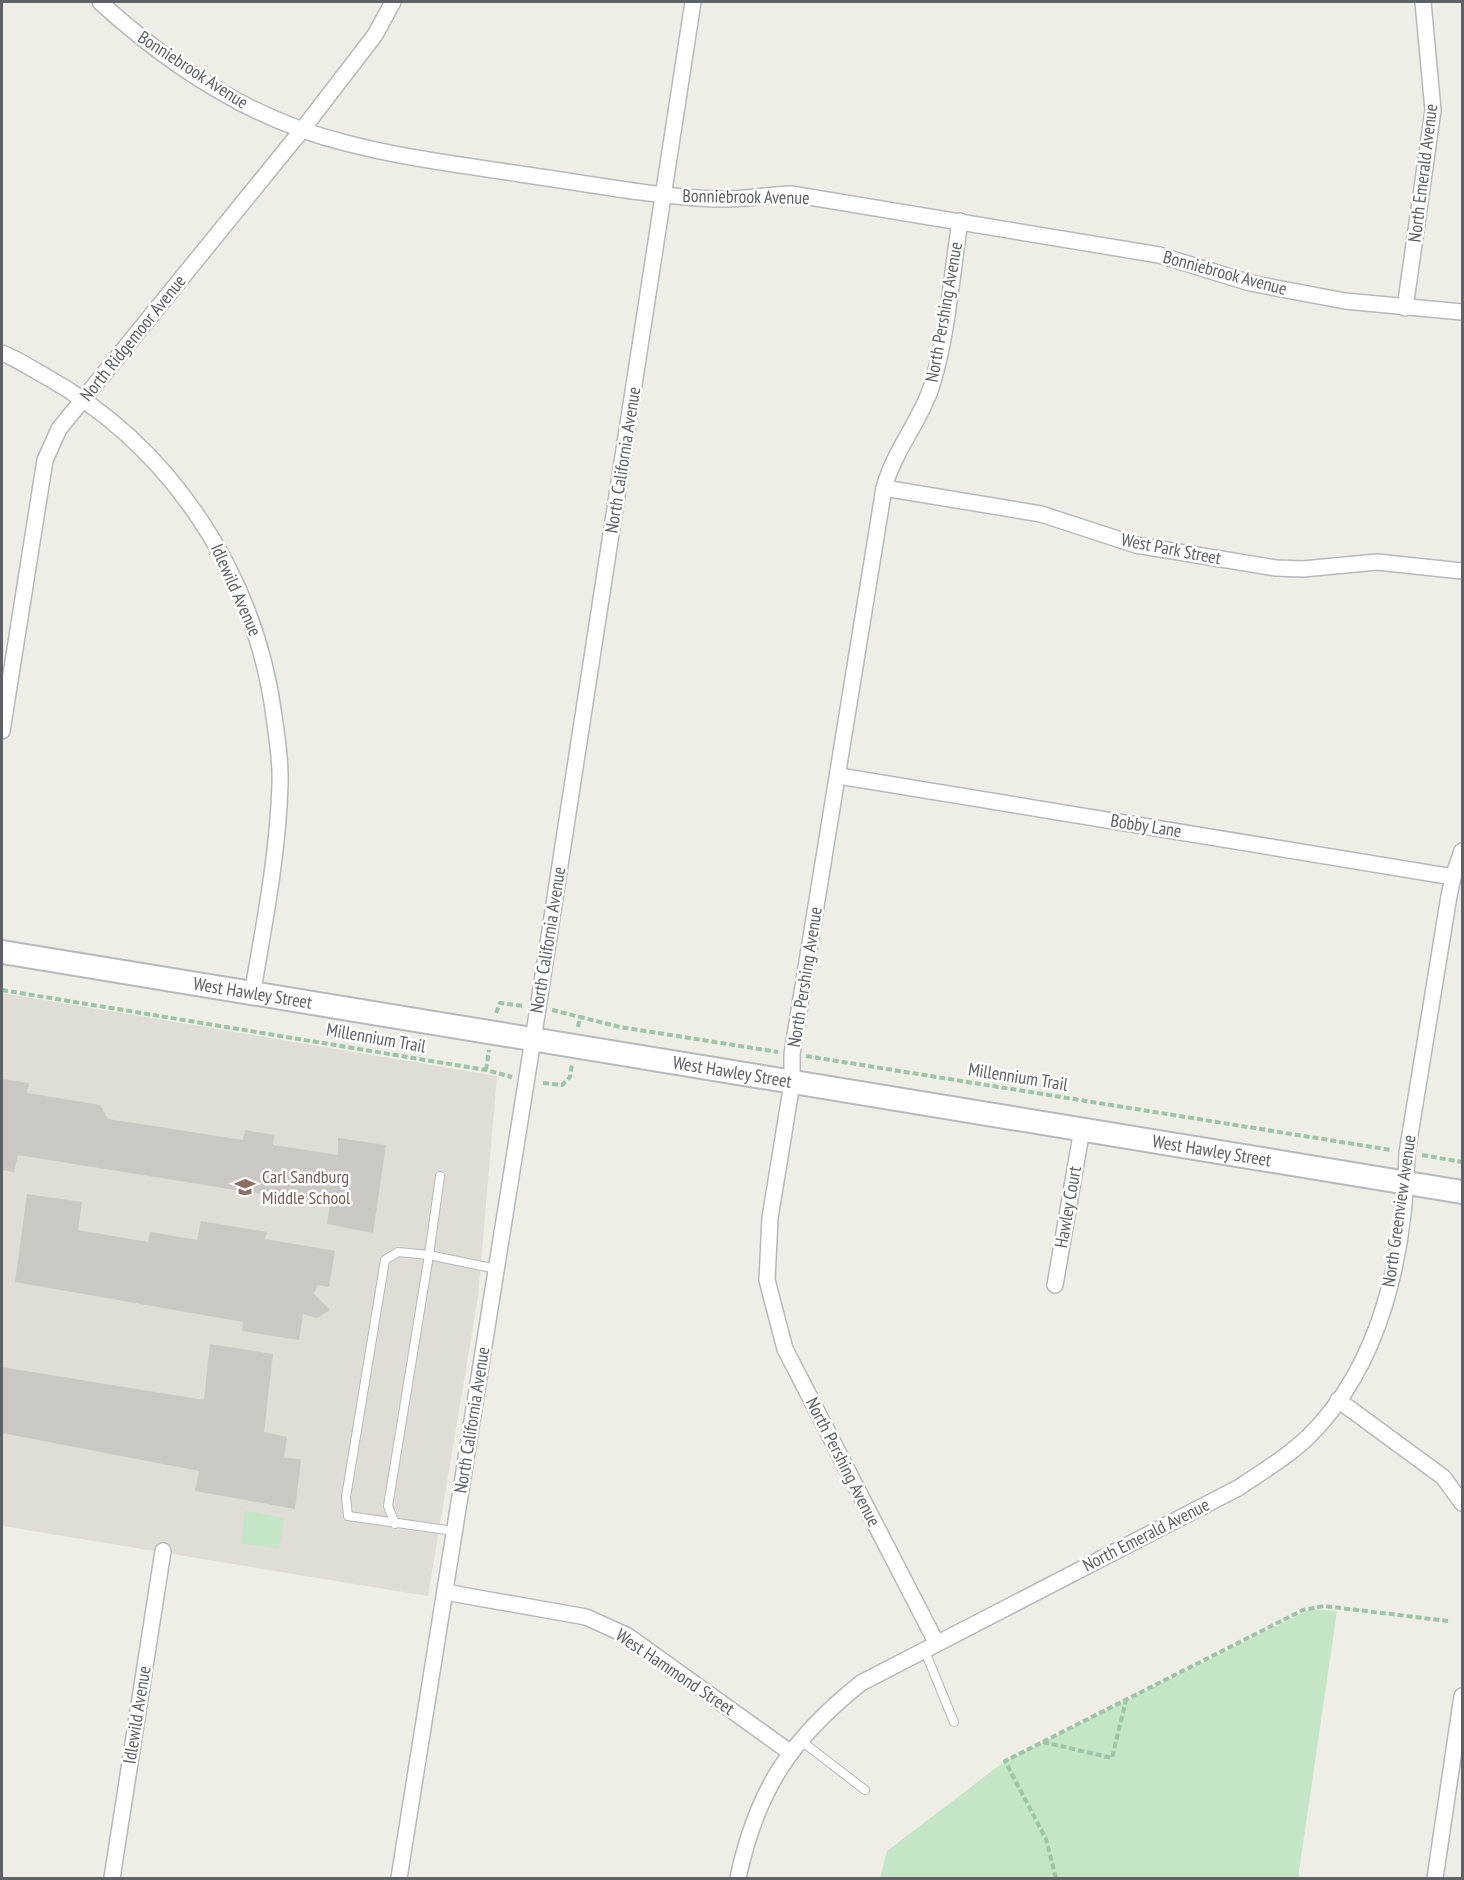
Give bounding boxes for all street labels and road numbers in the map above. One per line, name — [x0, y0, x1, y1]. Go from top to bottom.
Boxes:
street label: Bonniebrook Avenue — [134, 25, 253, 114]
street label: North Emerald Avenue — [1403, 102, 1442, 244]
street label: Bonniebrook Avenue — [682, 184, 810, 209]
street label: North Pershing Avenue — [920, 240, 967, 384]
street label: Bonniebrook Avenue — [1161, 245, 1289, 300]
street label: North Ridgemoor Avenue — [75, 270, 191, 406]
street label: North California Avenue — [600, 385, 645, 535]
street label: West Park Street — [1119, 528, 1223, 569]
street label: Idlewild Avenue — [206, 540, 267, 640]
street label: Bobby Lane — [1109, 809, 1183, 842]
street label: North California Avenue — [525, 865, 570, 1015]
street label: North Pershing Avenue — [782, 905, 827, 1049]
street label: West Hawley Street — [192, 972, 314, 1014]
street label: Millennium Trail — [325, 1017, 428, 1058]
street label: West Hawley Street — [671, 1050, 793, 1093]
street label: Millennium Trail — [967, 1057, 1070, 1096]
street label: West Hawley Street — [1151, 1129, 1273, 1171]
street label: North Greenview Avenue — [1376, 1133, 1421, 1288]
street label: Hawley Court — [1049, 1164, 1086, 1250]
street label: North California Avenue — [449, 1345, 494, 1495]
street label: North Pershing Avenue — [801, 1393, 886, 1530]
street label: North Emerald Avenue — [1078, 1493, 1213, 1576]
street label: West Hammond Street — [611, 1623, 739, 1720]
street label: Idlewild Avenue — [117, 1664, 156, 1766]

